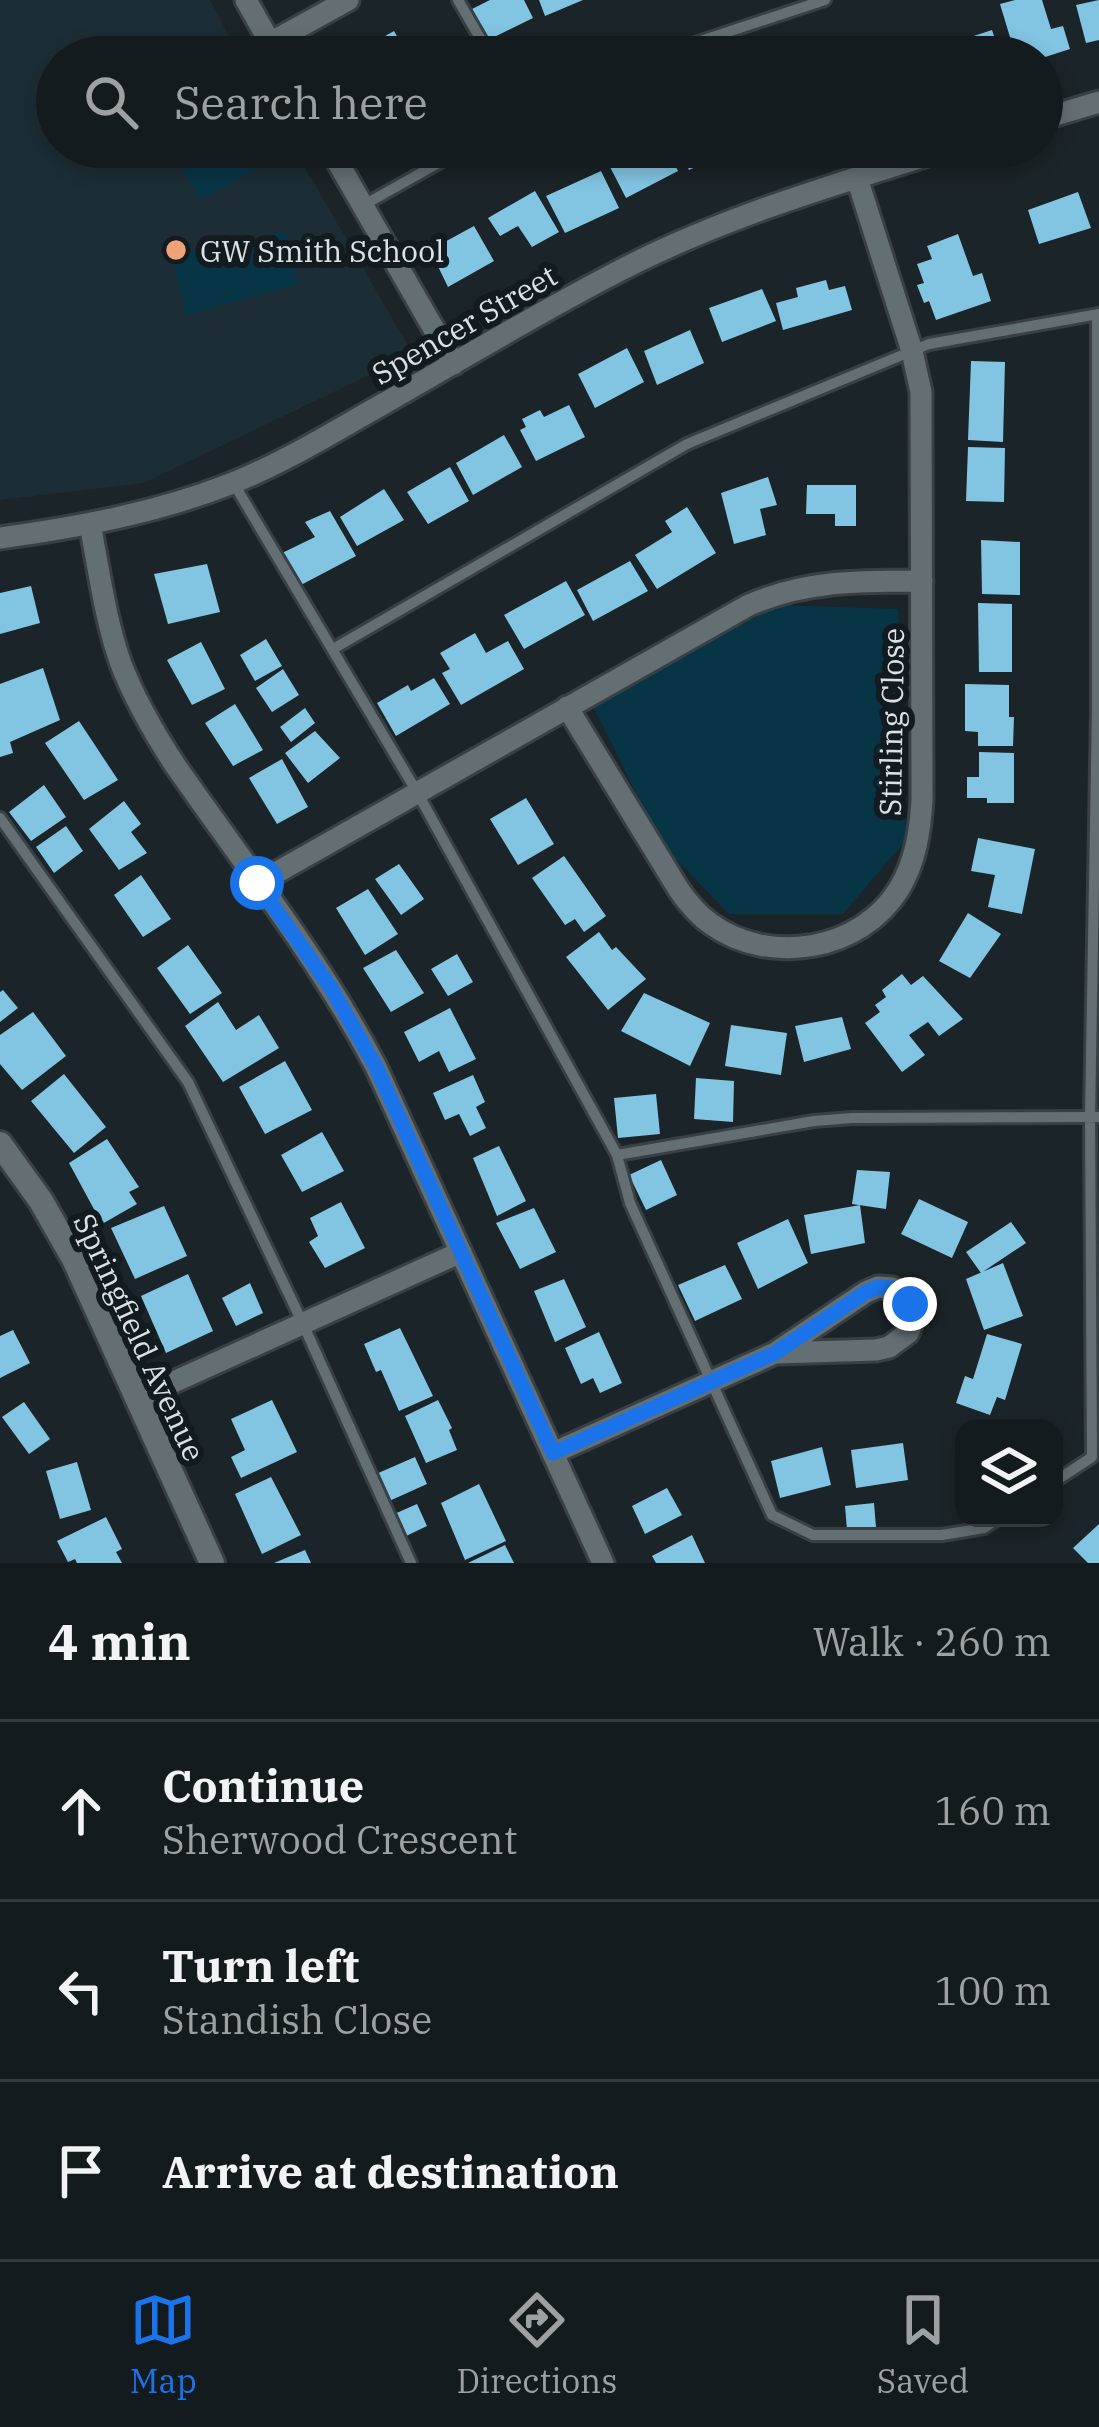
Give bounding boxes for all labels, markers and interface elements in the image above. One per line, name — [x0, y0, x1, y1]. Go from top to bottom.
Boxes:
search box — [36, 36, 1063, 168]
icon: search — [78, 69, 144, 135]
text: Search here — [174, 73, 428, 131]
place label: GW Smith School — [200, 231, 444, 270]
marker: GW Smith School — [163, 237, 189, 263]
street label: Spencer Street — [365, 255, 563, 393]
street label: Stirling Close — [870, 628, 912, 816]
route start — [230, 856, 284, 910]
street label: Springfield Avenue — [66, 1207, 214, 1467]
route end — [883, 1277, 937, 1331]
map controls — [955, 1419, 1063, 1527]
button: layers — [955, 1419, 1063, 1527]
text: 4 min — [48, 1608, 191, 1674]
text: Walk · 260 m — [813, 1616, 1051, 1667]
text: Continue — [162, 1756, 364, 1814]
icon: ahead — [48, 1778, 114, 1844]
text: 160 m — [935, 1785, 1051, 1836]
text: Sherwood Crescent — [162, 1814, 517, 1865]
text: Turn left — [162, 1936, 359, 1994]
icon: left — [48, 1958, 114, 2024]
text: 100 m — [935, 1965, 1051, 2016]
text: Standish Close — [162, 1994, 432, 2045]
icon: arrive — [48, 2138, 114, 2204]
text: Arrive at destination — [162, 2142, 619, 2200]
tab: Map — [130, 2287, 197, 2402]
tab: Directions — [456, 2287, 617, 2402]
tab: Saved — [877, 2287, 969, 2402]

